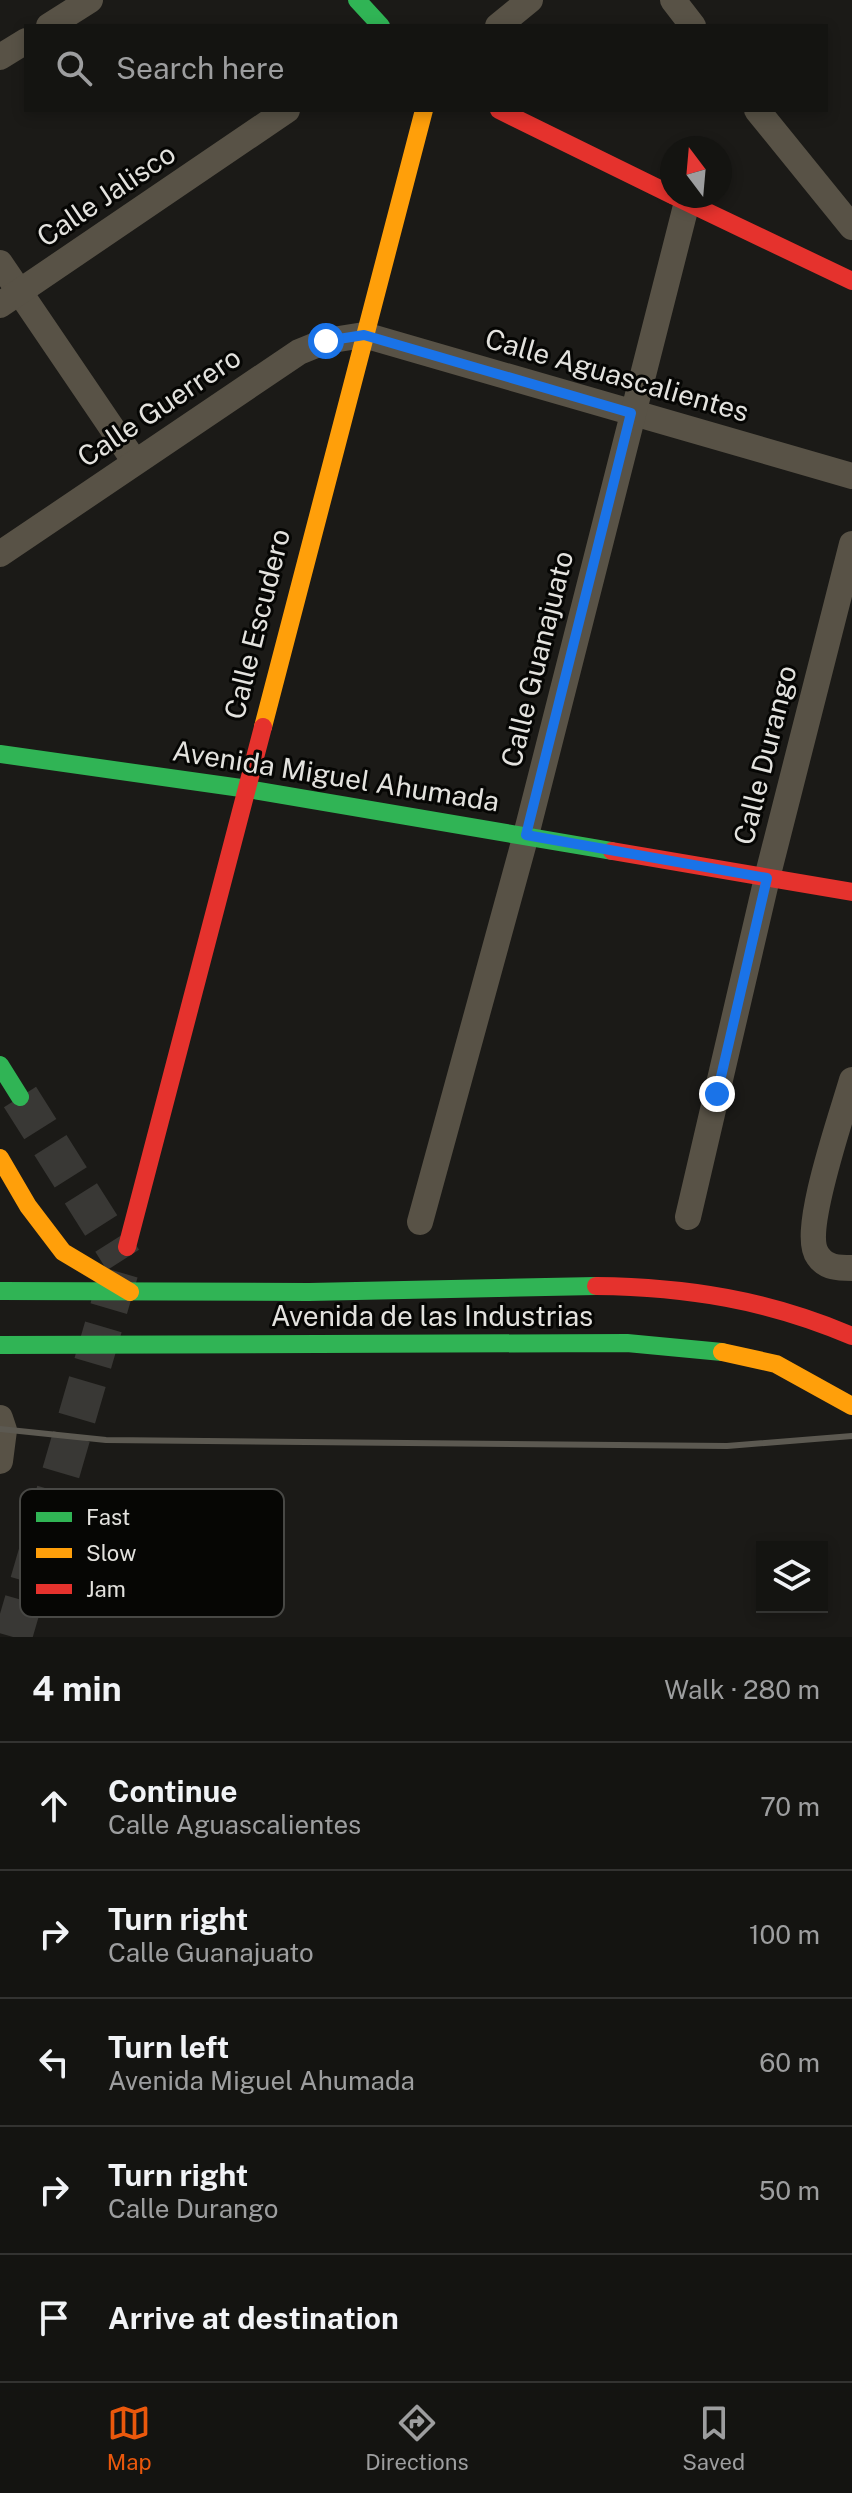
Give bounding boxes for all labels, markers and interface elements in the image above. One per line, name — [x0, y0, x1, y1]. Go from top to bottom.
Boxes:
search box — [24, 24, 828, 112]
icon: search — [52, 46, 96, 90]
text: Search here — [116, 50, 284, 86]
street label: Calle Jalisco — [30, 136, 181, 253]
north arrow — [660, 136, 732, 208]
street label: Calle Aguascalientes — [481, 321, 753, 428]
route start — [308, 323, 344, 359]
street label: Calle Guerrero — [71, 340, 247, 473]
street label: Calle Escudero — [217, 525, 296, 722]
street label: Calle Guanajuato — [494, 547, 579, 770]
street label: Calle Durango — [726, 662, 803, 848]
street label: Avenida Miguel Ahumada — [170, 733, 502, 818]
route end — [699, 1076, 735, 1112]
street label: Avenida de las Industrias — [271, 1299, 593, 1332]
legend — [20, 1489, 284, 1617]
text: Fast — [86, 1504, 130, 1530]
text: Slow — [86, 1540, 136, 1566]
map controls — [756, 1541, 828, 1613]
button: layers — [756, 1541, 828, 1613]
text: Jam — [86, 1576, 126, 1602]
text: 4 min — [32, 1669, 122, 1709]
text: Walk · 280 m — [664, 1674, 820, 1705]
text: Continue — [108, 1773, 238, 1809]
icon: ahead — [32, 1784, 76, 1828]
text: 70 m — [760, 1791, 820, 1822]
text: Calle Aguascalientes — [108, 1809, 361, 1840]
text: Turn right — [108, 1901, 248, 1937]
icon: right — [32, 1912, 76, 1956]
text: 100 m — [749, 1919, 820, 1950]
text: Calle Guanajuato — [108, 1937, 314, 1968]
text: Turn left — [108, 2029, 229, 2065]
icon: left — [32, 2040, 76, 2084]
text: 60 m — [759, 2047, 820, 2078]
text: Avenida Miguel Ahumada — [108, 2065, 415, 2096]
text: Turn right — [108, 2157, 248, 2193]
icon: right — [32, 2168, 76, 2212]
text: 50 m — [759, 2175, 820, 2206]
text: Calle Durango — [108, 2193, 279, 2224]
icon: arrive — [32, 2296, 76, 2340]
text: Arrive at destination — [108, 2300, 399, 2336]
tab: Map — [107, 2401, 152, 2475]
tab: Directions — [365, 2401, 469, 2475]
tab: Saved — [682, 2401, 745, 2475]

